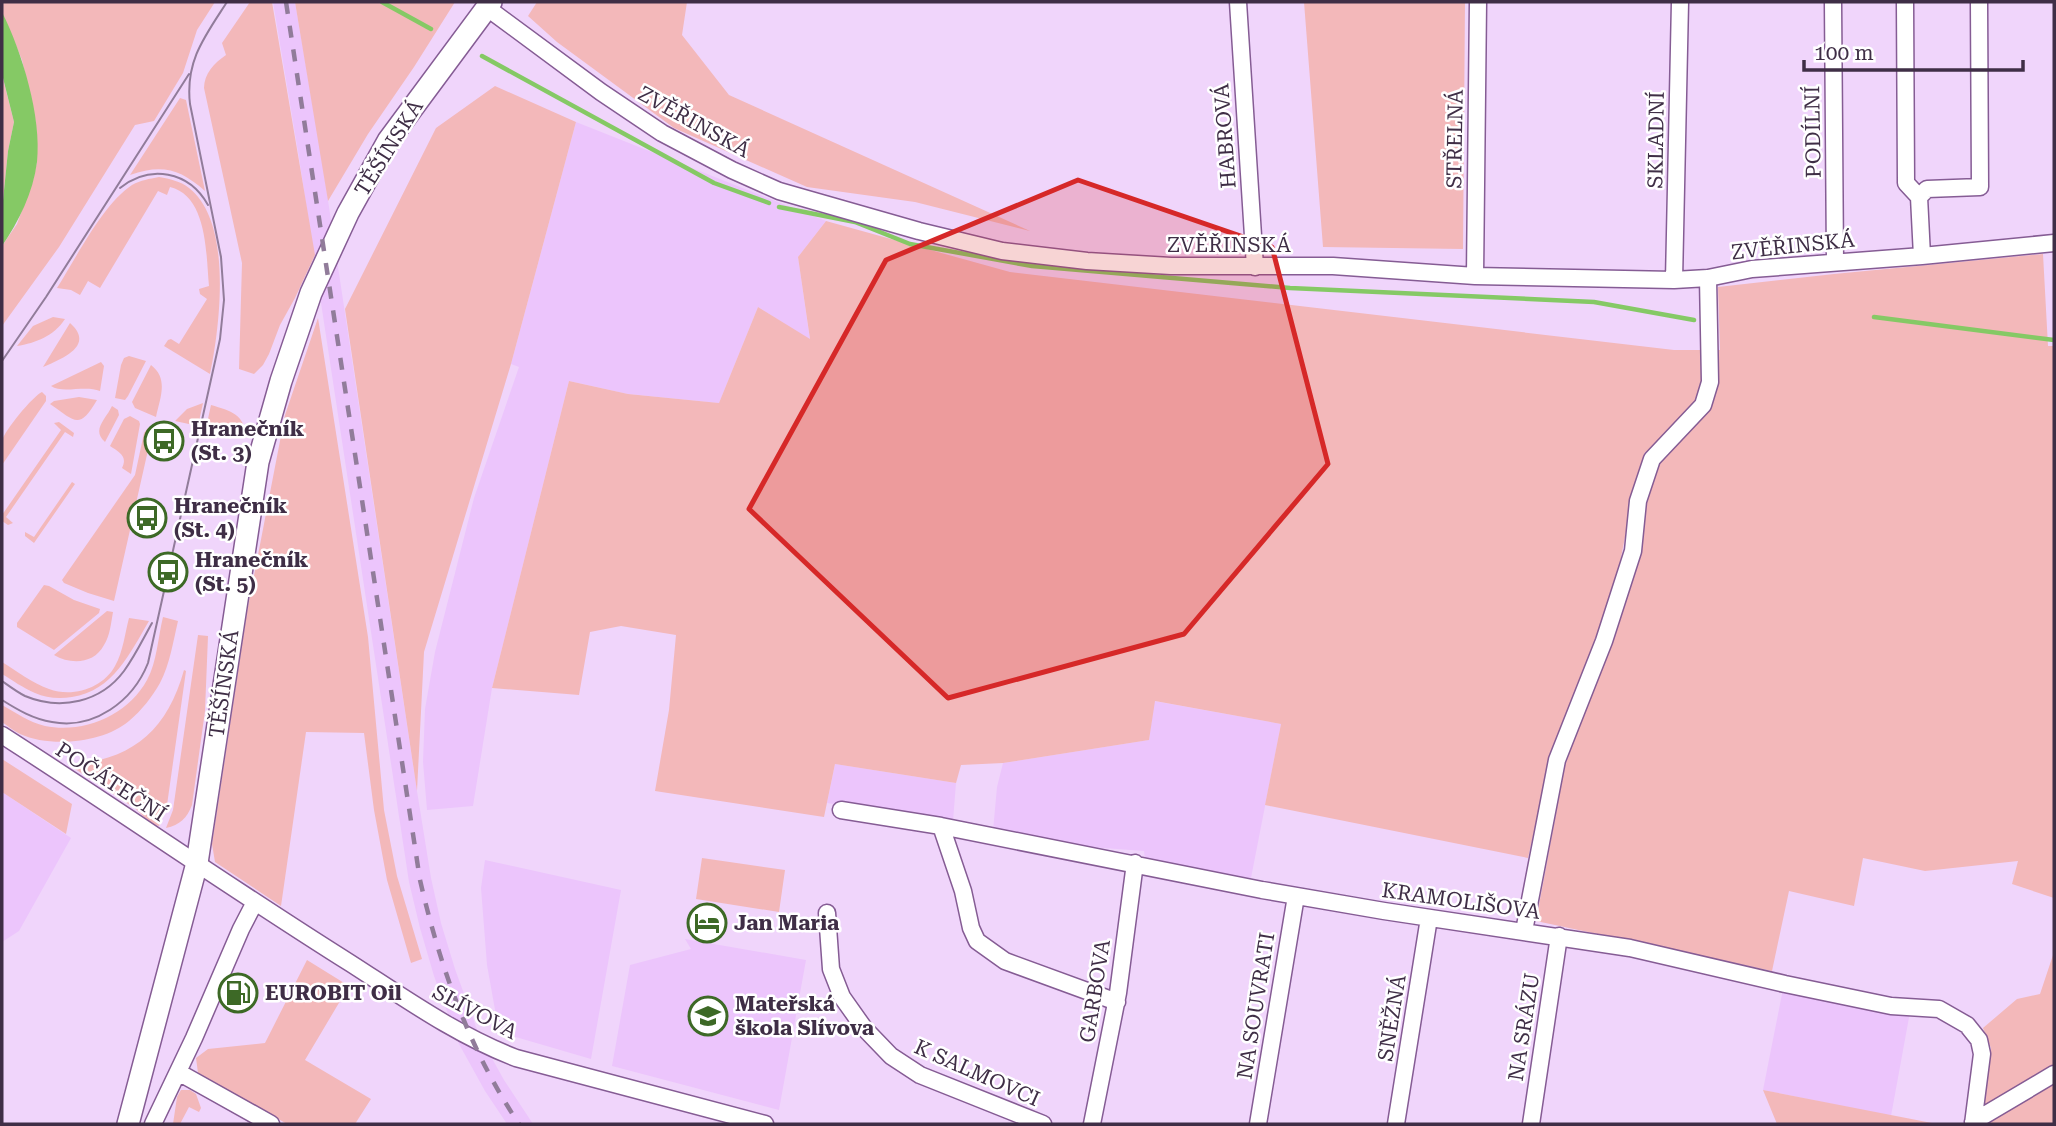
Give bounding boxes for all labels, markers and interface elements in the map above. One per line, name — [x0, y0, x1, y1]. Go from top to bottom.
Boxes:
scale bar — [1804, 28, 2023, 72]
text: 100 m — [1814, 41, 1874, 65]
street label: ZVĚŘINSKÁ — [634, 81, 755, 163]
street label: HABROVÁ — [1208, 82, 1241, 189]
street label: PODÍLNÍ — [1799, 86, 1826, 178]
street label: STŘELNÁ — [1441, 89, 1468, 189]
street label: SKLADNÍ — [1642, 91, 1669, 189]
street label: TĚŠÍNSKÁ — [349, 95, 428, 201]
street label: ZVĚŘINSKÁ — [1730, 227, 1856, 264]
street label: ZVĚŘINSKÁ — [1167, 232, 1291, 257]
place label: Hranečník (St. 3) — [191, 417, 305, 465]
bus stop icon: Hranečník (St. 3) — [143, 420, 185, 462]
place label: Hranečník (St. 4) — [174, 494, 288, 542]
bus stop icon: Hranečník (St. 4) — [126, 497, 168, 539]
place label: Hranečník (St. 5) — [195, 548, 309, 596]
bus stop icon: Hranečník (St. 5) — [147, 551, 189, 593]
street label: TĚŠÍNSKÁ — [204, 628, 244, 740]
street label: POČÁTEČNÍ — [51, 737, 171, 827]
street label: KRAMOLIŠOVA — [1380, 877, 1542, 924]
hotel icon: Jan Maria — [686, 902, 728, 944]
place label: Jan Maria — [734, 911, 840, 935]
street label: NA SOUVRATI — [1233, 931, 1279, 1081]
street label: GARBOVA — [1075, 937, 1115, 1044]
street label: NA SRÁZU — [1503, 971, 1544, 1083]
fuel station icon: EUROBIT Oil — [217, 972, 259, 1014]
street label: SNĚŽNÁ — [1372, 972, 1411, 1063]
street label: SLÍVOVA — [428, 979, 522, 1044]
place label: EUROBIT Oil — [265, 981, 402, 1005]
place label: Mateřská škola Slívova — [735, 992, 875, 1040]
school or university icon: Mateřská škola Slívova — [687, 995, 729, 1037]
street label: K SALMOVCI — [911, 1035, 1043, 1111]

